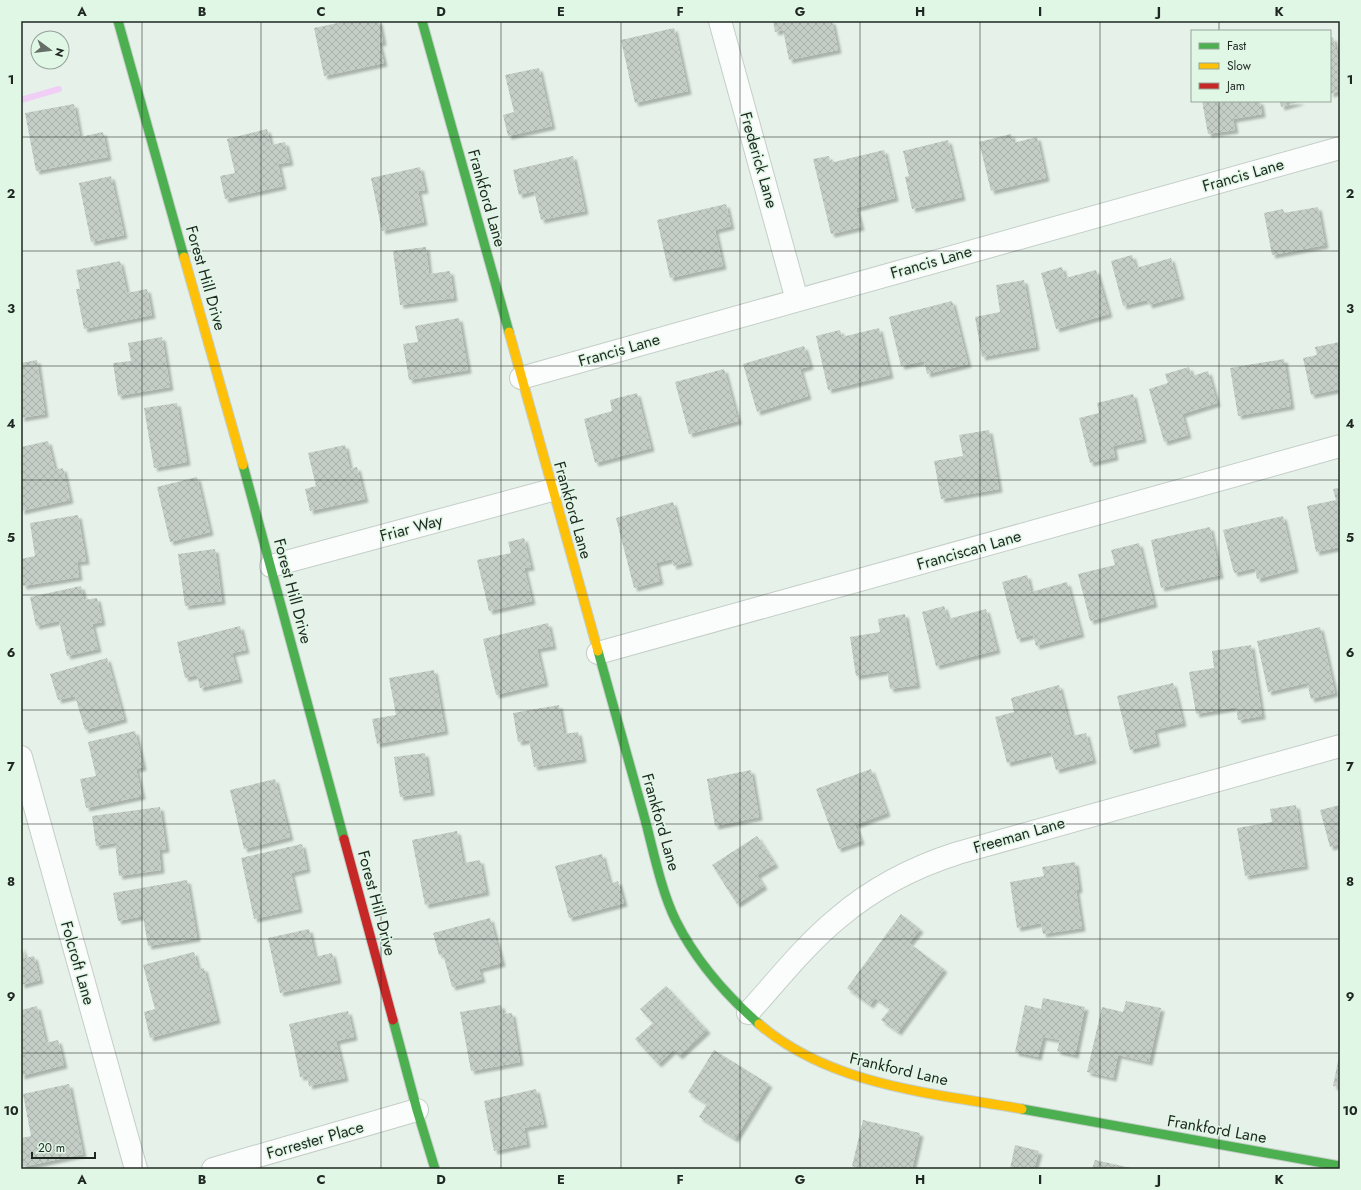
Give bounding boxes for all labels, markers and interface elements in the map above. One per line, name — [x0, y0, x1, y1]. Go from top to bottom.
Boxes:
text: A — [76, 2, 87, 21]
text: B — [198, 2, 207, 21]
text: C — [316, 2, 326, 21]
text: D — [436, 2, 446, 21]
text: E — [557, 2, 565, 21]
text: F — [676, 2, 684, 21]
text: G — [795, 2, 806, 21]
text: H — [915, 2, 925, 21]
text: I — [1038, 2, 1042, 21]
text: J — [1154, 2, 1161, 21]
text: K — [1274, 2, 1284, 21]
north arrow — [30, 30, 70, 70]
legend — [1191, 30, 1331, 102]
text: Fast — [1227, 37, 1246, 55]
text: N — [51, 46, 69, 59]
text: Slow — [1227, 57, 1252, 75]
text: 1 — [8, 70, 14, 89]
text: 1 — [1347, 70, 1353, 89]
text: Jam — [1225, 77, 1245, 95]
street label: Frederick Lane — [734, 109, 784, 211]
street label: Frankford Lane — [462, 146, 512, 250]
street label: Francis Lane — [1200, 152, 1286, 198]
text: 2 — [7, 184, 15, 203]
text: 2 — [1346, 184, 1354, 203]
street label: Forest Hill Drive — [180, 223, 232, 333]
street label: Francis Lane — [888, 239, 974, 285]
text: 3 — [7, 299, 15, 318]
text: 3 — [1346, 299, 1354, 318]
street label: Francis Lane — [576, 327, 662, 373]
text: 4 — [6, 414, 16, 433]
text: 4 — [1345, 414, 1355, 433]
street label: Frankford Lane — [548, 458, 598, 562]
street label: Friar Way — [377, 508, 446, 547]
street label: Franciscan Lane — [914, 524, 1024, 576]
text: 5 — [7, 528, 15, 547]
text: 5 — [1346, 528, 1354, 547]
street label: Forest Hill Drive — [268, 536, 318, 646]
text: 6 — [7, 643, 16, 662]
text: 6 — [1346, 643, 1355, 662]
text: 7 — [7, 757, 15, 776]
text: 7 — [1346, 757, 1354, 776]
street label: Frankford Lane — [636, 770, 686, 874]
street label: Freeman Lane — [970, 811, 1068, 859]
street label: Forest Hill Drive — [352, 848, 402, 958]
text: 8 — [7, 872, 15, 891]
text: 8 — [1346, 872, 1354, 891]
street label: Folcroft Lane — [55, 918, 101, 1008]
text: 9 — [7, 987, 16, 1006]
text: 9 — [1346, 987, 1355, 1006]
street label: Frankford Lane — [847, 1046, 951, 1092]
text: 10 — [3, 1101, 19, 1120]
text: 10 — [1342, 1101, 1358, 1120]
street label: Frankford Lane — [1165, 1109, 1269, 1149]
street label: Forrester Place — [264, 1115, 366, 1165]
scale bar — [32, 1134, 95, 1160]
text: 20 m — [38, 1139, 65, 1157]
text: A — [76, 1170, 87, 1189]
text: B — [198, 1170, 207, 1189]
text: C — [316, 1170, 326, 1189]
text: D — [436, 1170, 446, 1189]
text: E — [557, 1170, 565, 1189]
text: F — [676, 1170, 684, 1189]
text: G — [795, 1170, 806, 1189]
text: H — [915, 1170, 925, 1189]
text: I — [1038, 1170, 1042, 1189]
text: J — [1154, 1170, 1161, 1189]
text: K — [1274, 1170, 1284, 1189]

